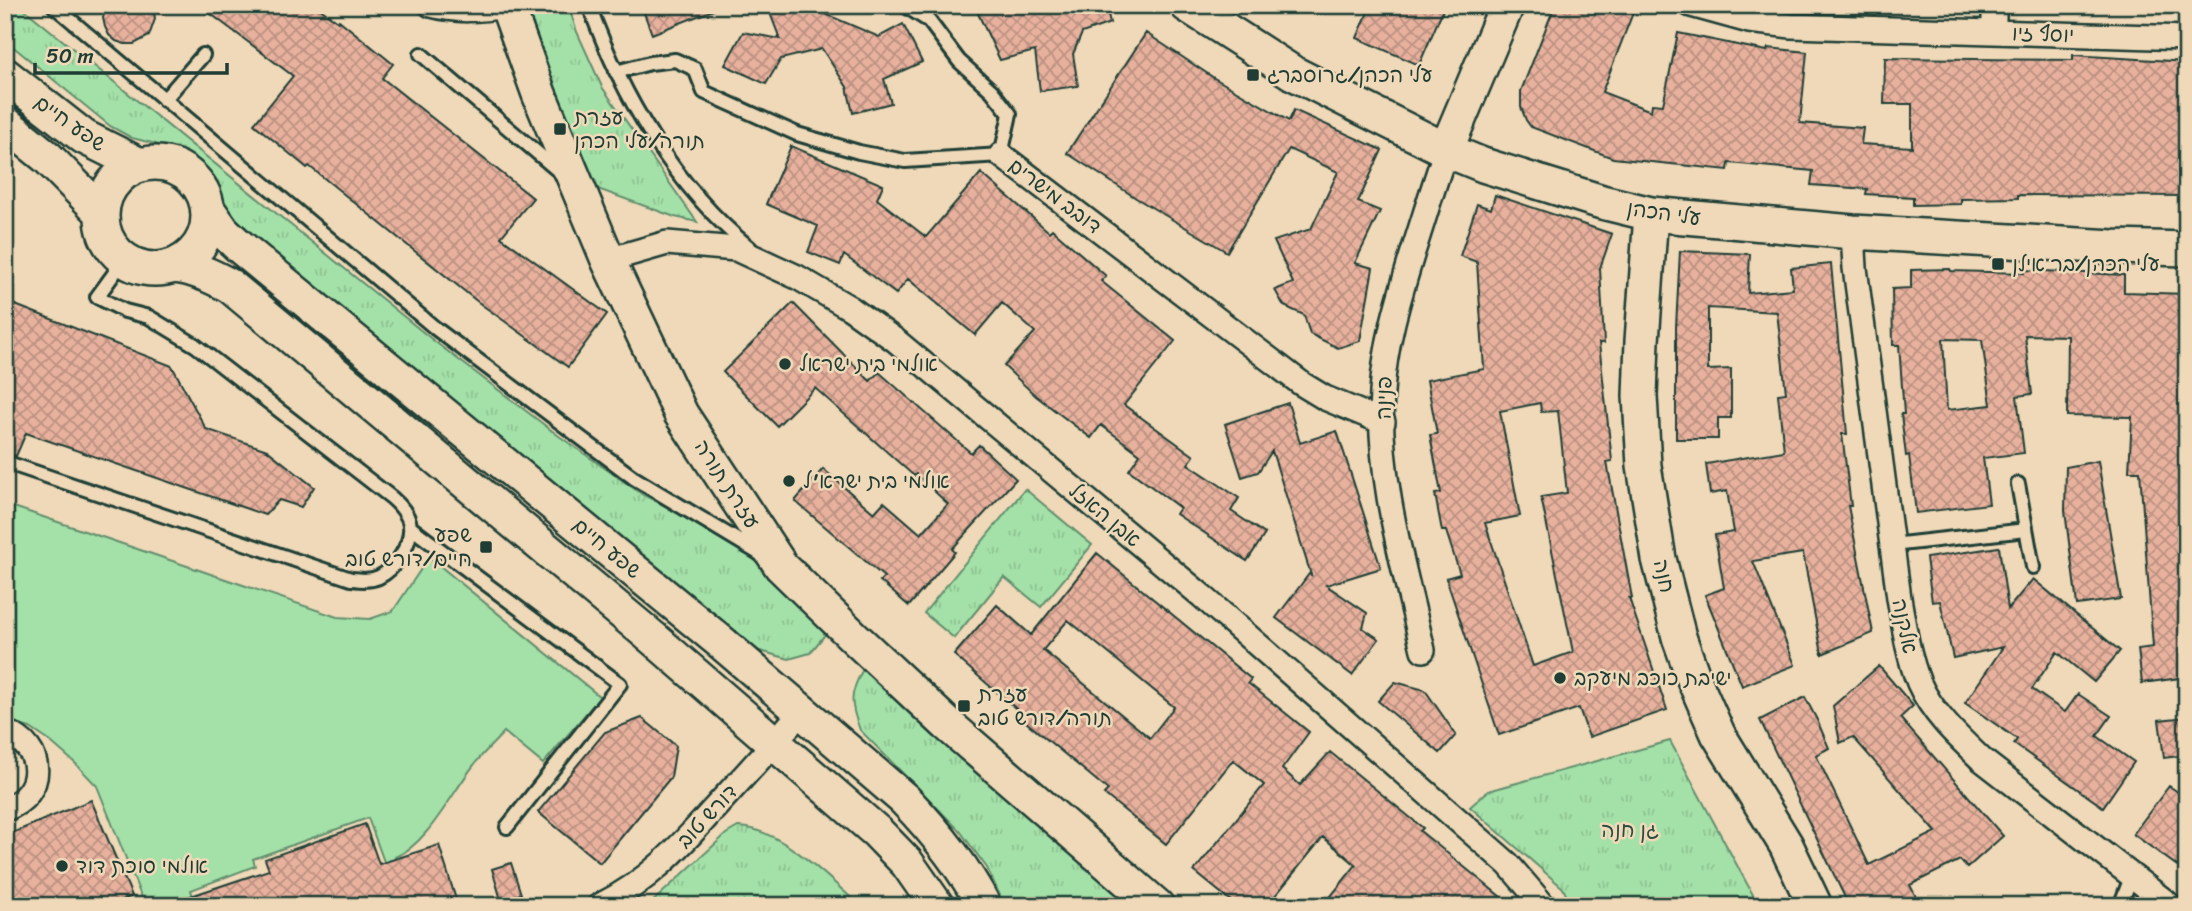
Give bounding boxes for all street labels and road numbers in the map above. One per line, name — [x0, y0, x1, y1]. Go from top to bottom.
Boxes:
street label: יוסף זיו — [2011, 14, 2075, 54]
street label: שפע חיים — [26, 84, 114, 162]
street label: דובב מישרים — [1000, 148, 1110, 244]
street label: עלי הכהן — [1624, 189, 1704, 237]
street label: פנינה — [1365, 376, 1403, 420]
street label: עזרת תורה — [684, 431, 770, 537]
street label: אבן האזל — [1060, 473, 1150, 557]
street label: שפע חיים — [564, 507, 650, 589]
street label: חנה — [1642, 555, 1686, 597]
street label: אלקנה — [1881, 595, 1929, 657]
street label: דורש טוב — [667, 775, 747, 857]

